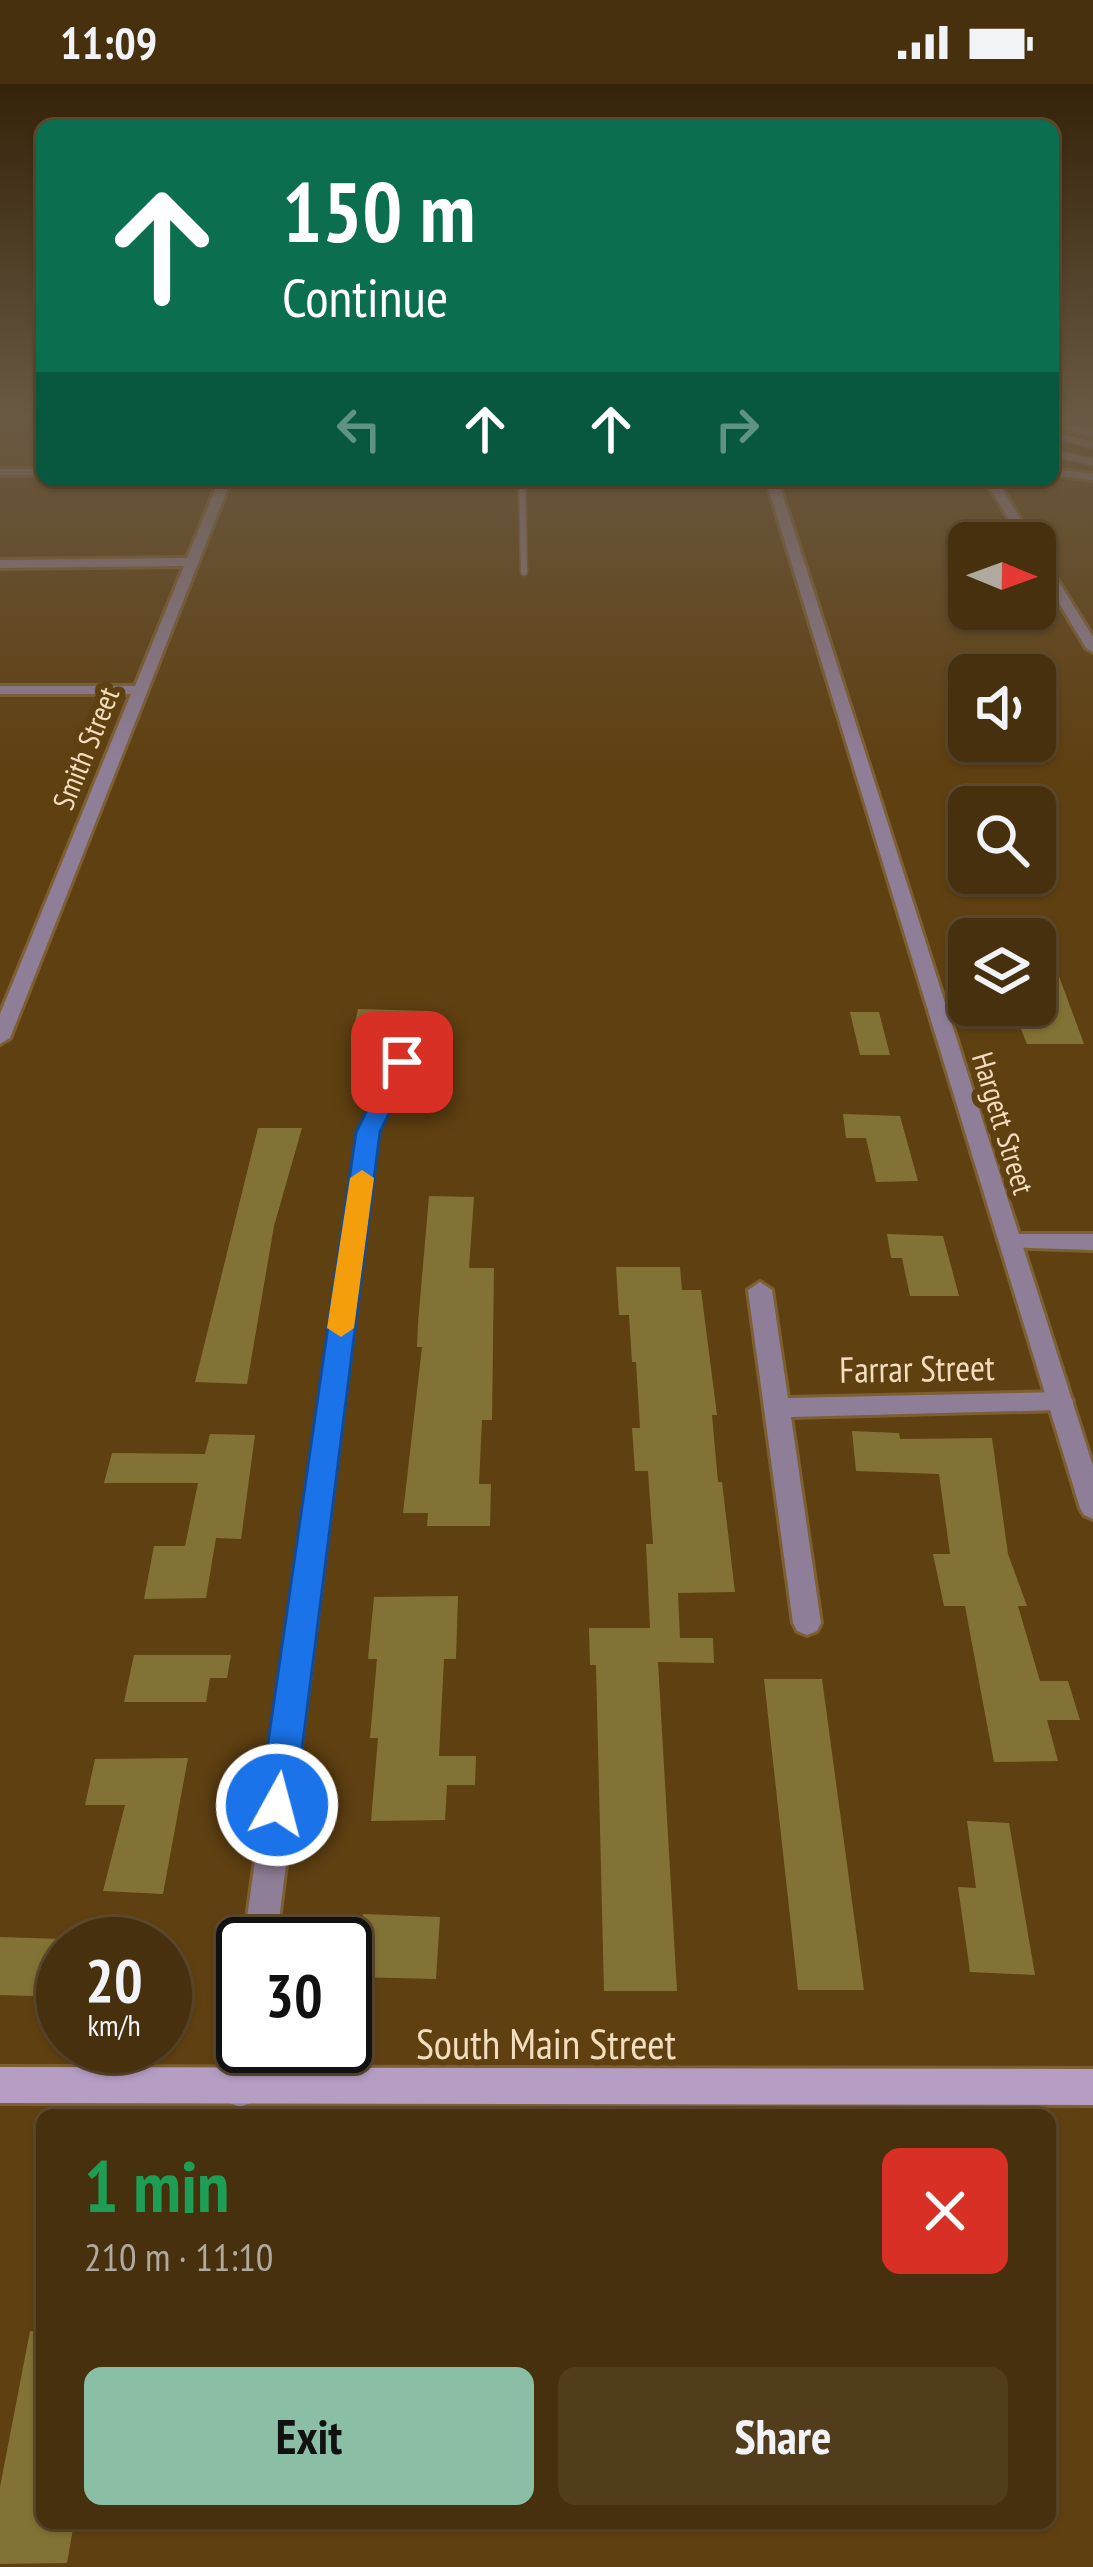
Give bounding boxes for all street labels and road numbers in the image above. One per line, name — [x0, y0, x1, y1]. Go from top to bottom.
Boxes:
street label: Smith Street — [43, 680, 127, 815]
street label: Hargett Street — [964, 1047, 1044, 1200]
street label: Farrar Street — [839, 1343, 995, 1393]
street label: South Main Street — [416, 2016, 677, 2071]

